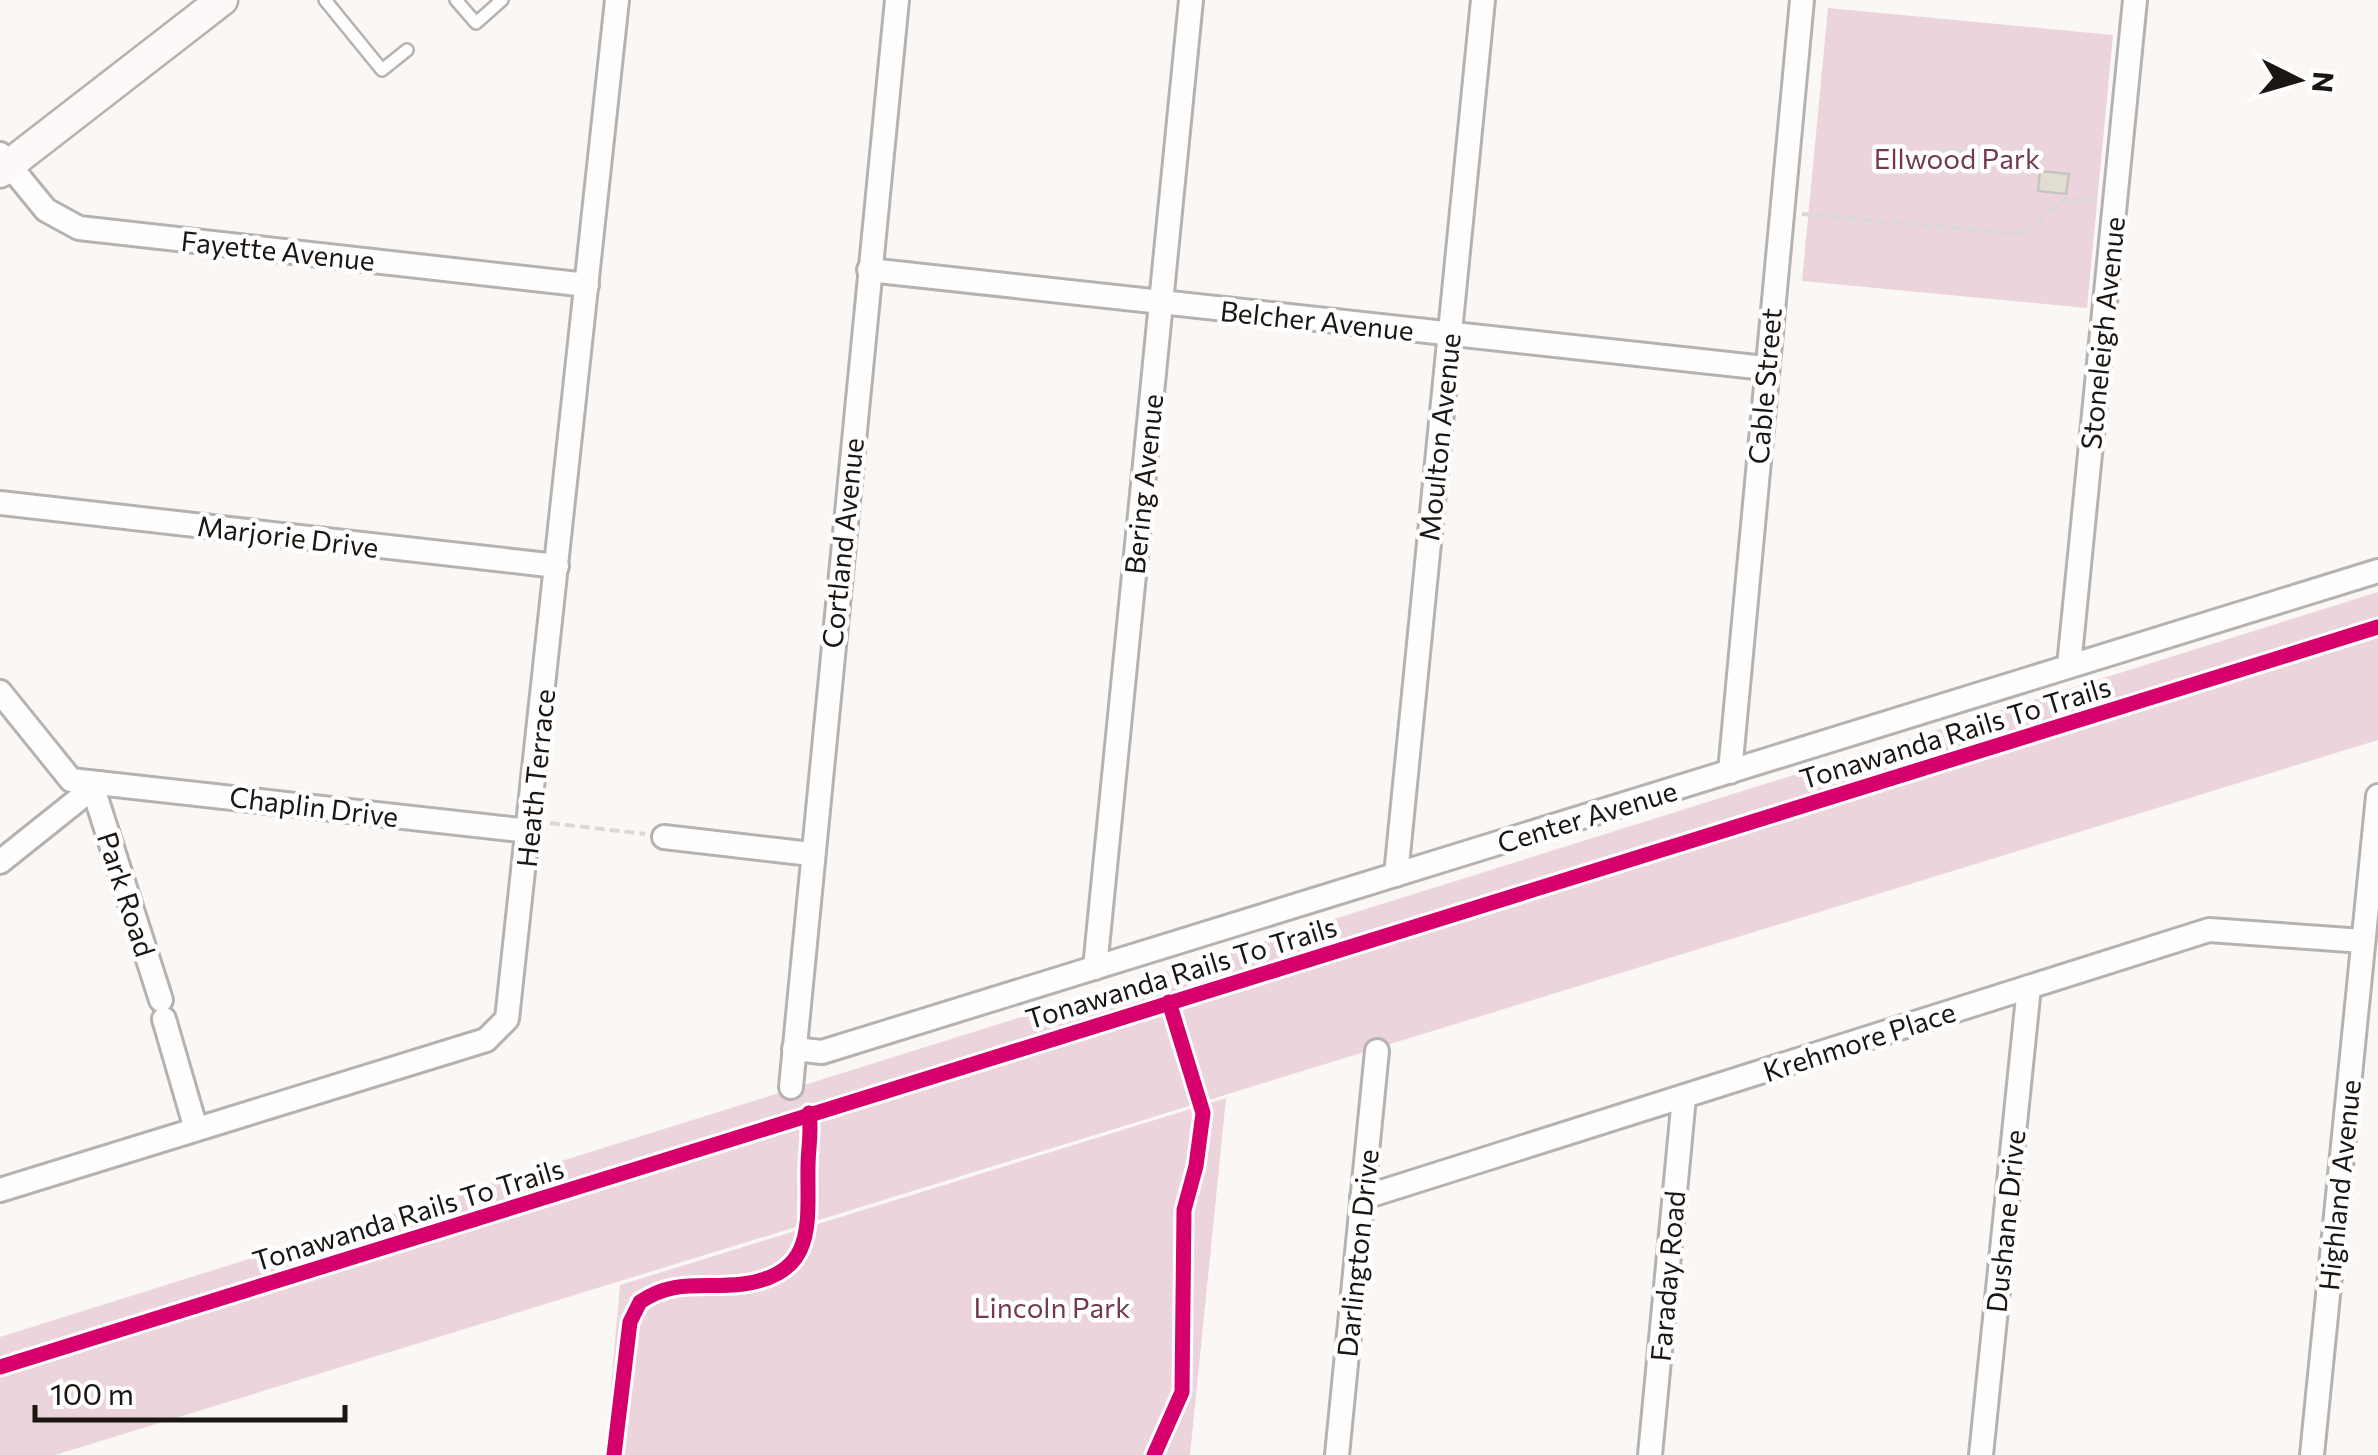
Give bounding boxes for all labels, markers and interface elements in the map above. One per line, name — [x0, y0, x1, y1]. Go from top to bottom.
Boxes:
north arrow — [2248, 30, 2348, 130]
text: N — [2306, 70, 2342, 94]
park label: Ellwood Park — [1874, 141, 2040, 175]
street label: Stoneleigh Avenue — [2073, 215, 2131, 451]
street label: Fayette Avenue — [179, 223, 377, 277]
street label: Belcher Avenue — [1218, 293, 1416, 347]
street label: Cable Street — [1740, 306, 1788, 466]
street label: Moulton Avenue — [1411, 331, 1467, 543]
street label: Bering Avenue — [1117, 392, 1169, 576]
street label: Cortland Avenue — [814, 436, 870, 650]
street label: Marjorie Drive — [195, 508, 381, 564]
street label: Tonawanda Rails To Trails — [1795, 668, 2115, 796]
street label: Heath Terrace — [509, 687, 561, 869]
street label: Center Avenue — [1493, 773, 1681, 859]
street label: Chaplin Drive — [228, 779, 400, 833]
street label: Park Road — [91, 827, 163, 961]
street label: Tonawanda Rails To Trails — [1021, 908, 1341, 1036]
street label: Krehmore Place — [1759, 994, 1959, 1088]
street label: Highland Avenue — [2311, 1078, 2367, 1292]
street label: Dushane Drive — [1979, 1128, 2031, 1314]
street label: Darlington Drive — [1329, 1147, 1385, 1359]
street label: Tonawanda Rails To Trails — [248, 1150, 568, 1278]
street label: Faraday Road — [1643, 1189, 1691, 1363]
park label: Lincoln Park — [974, 1290, 1130, 1324]
scale bar — [35, 1360, 345, 1422]
text: 100 m — [50, 1374, 134, 1411]

